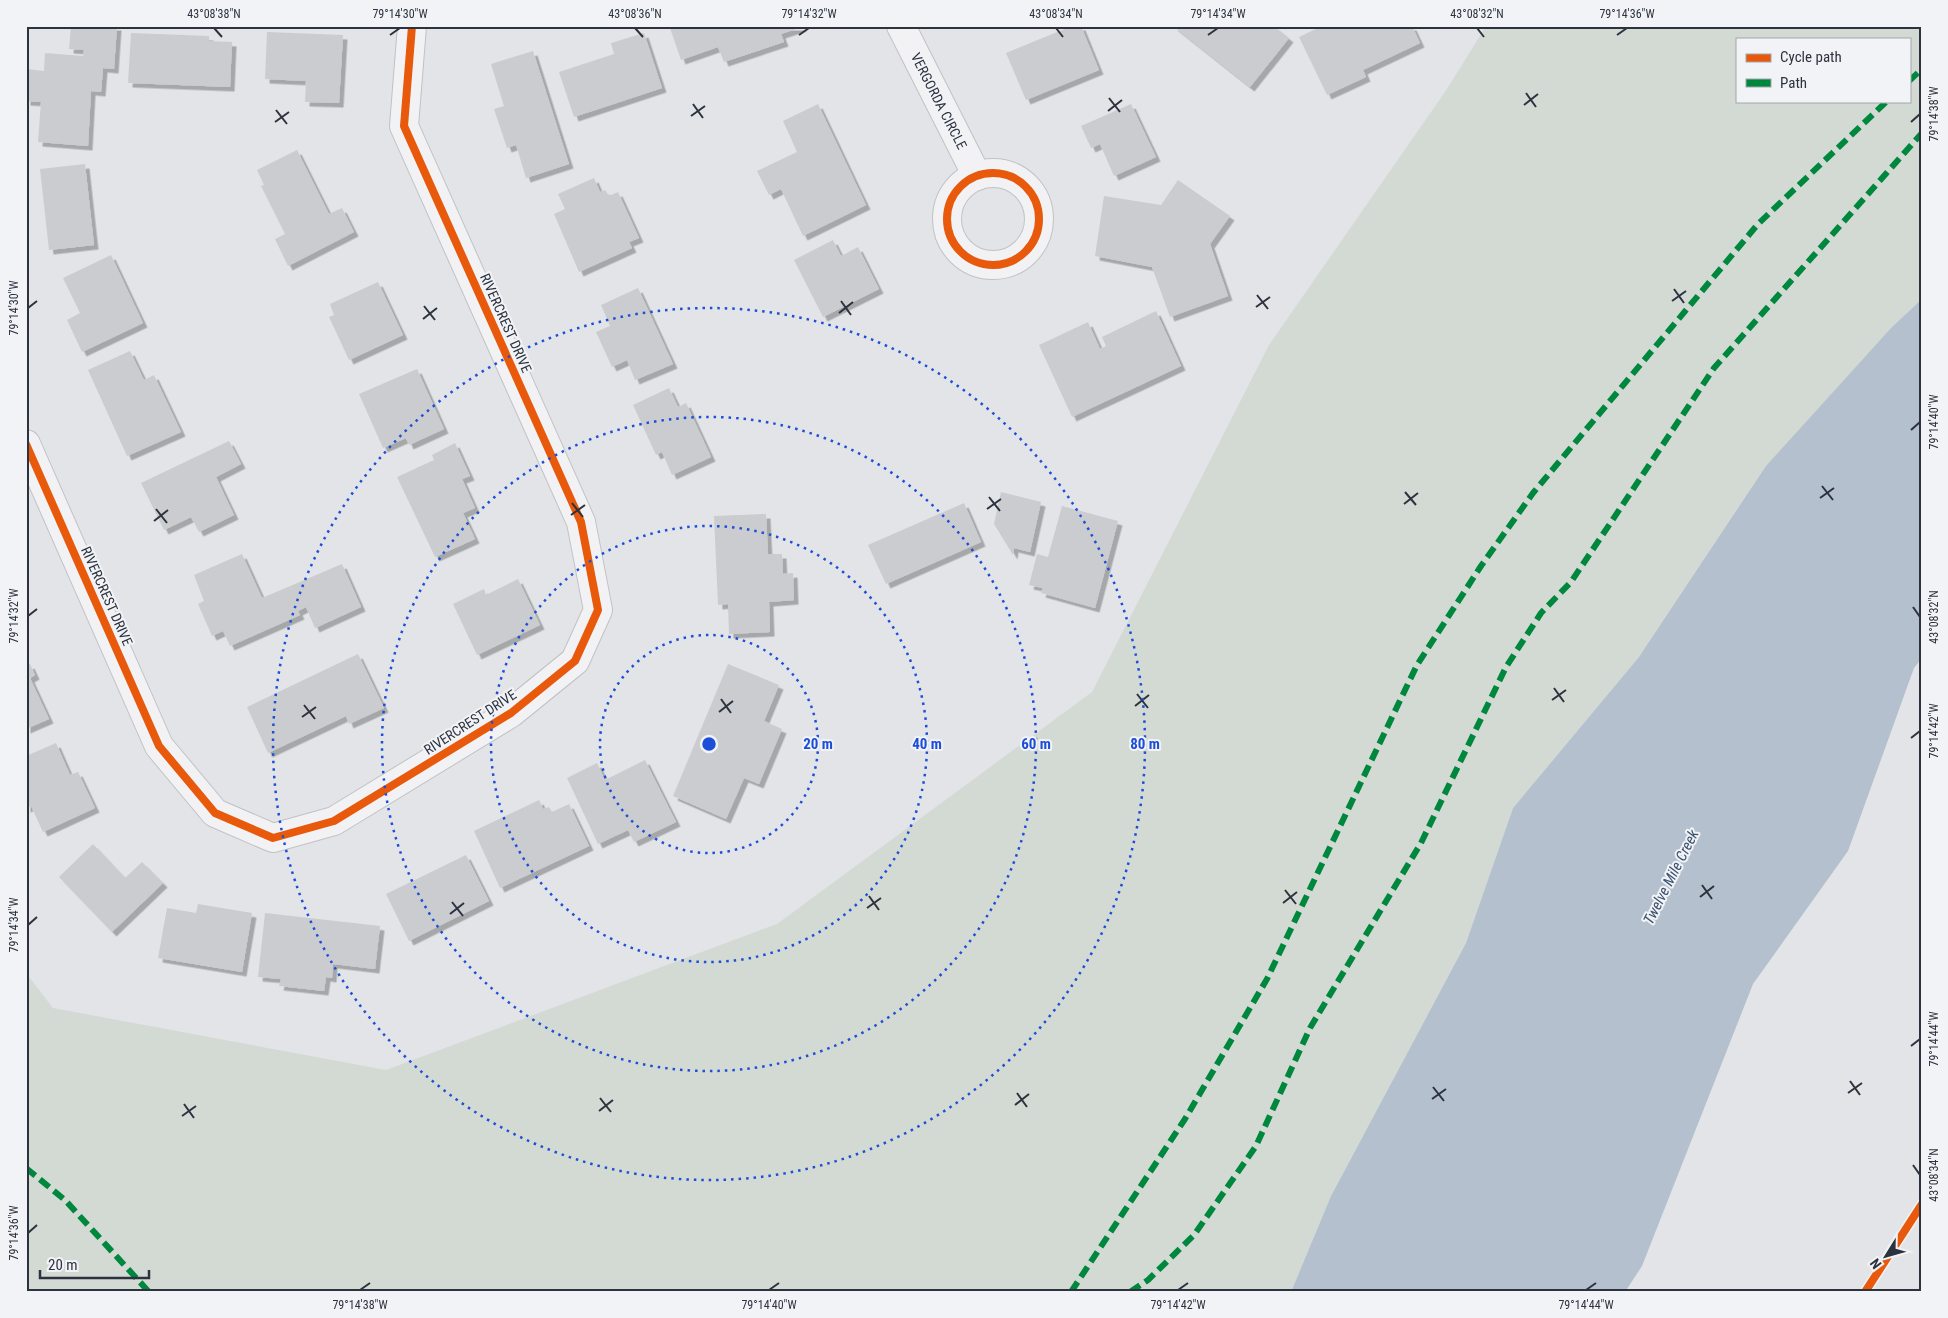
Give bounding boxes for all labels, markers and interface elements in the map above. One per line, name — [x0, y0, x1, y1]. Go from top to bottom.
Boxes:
text: 43°08'38"N — [187, 7, 241, 21]
text: 79°14'30"W — [372, 7, 428, 21]
text: 43°08'36"N — [608, 7, 662, 21]
text: 79°14'32"W — [781, 7, 837, 21]
text: 43°08'34"N — [1029, 7, 1083, 21]
text: 79°14'34"W — [1190, 7, 1246, 21]
text: 43°08'32"N — [1450, 7, 1504, 21]
text: 79°14'36"W — [1599, 7, 1655, 21]
legend — [1736, 38, 1910, 102]
text: Cycle path — [1780, 48, 1842, 66]
street label: VERGORDA CIRCLE — [908, 50, 970, 152]
text: Path — [1780, 74, 1807, 92]
text: 79°14'38"W — [1927, 86, 1941, 142]
street label: RIVERCREST DRIVE — [477, 271, 535, 375]
text: 79°14'30"W — [7, 280, 21, 336]
text: 79°14'40"W — [1927, 394, 1941, 450]
street label: RIVERCREST DRIVE — [78, 544, 136, 648]
text: 79°14'32"W — [7, 588, 21, 644]
text: 43°08'32"N — [1927, 590, 1941, 644]
street label: RIVERCREST DRIVE — [421, 686, 519, 758]
text: 79°14'42"W — [1927, 703, 1941, 759]
centre of rings — [700, 735, 718, 753]
text: 20 m — [803, 735, 833, 753]
text: 40 m — [912, 735, 942, 753]
text: 60 m — [1021, 735, 1051, 753]
text: 80 m — [1130, 735, 1160, 753]
water label: Twelve Mile Creek — [1639, 826, 1703, 927]
text: 79°14'34"W — [7, 897, 21, 953]
text: 79°14'44"W — [1927, 1011, 1941, 1067]
text: 43°08'34"N — [1927, 1148, 1941, 1202]
text: 79°14'36"W — [7, 1205, 21, 1261]
north arrow — [1860, 1230, 1910, 1280]
scale bar — [40, 1248, 149, 1280]
text: 20 m — [48, 1256, 78, 1274]
text: N — [1867, 1256, 1885, 1272]
text: 79°14'38"W — [332, 1298, 388, 1312]
text: 79°14'40"W — [741, 1298, 797, 1312]
text: 79°14'42"W — [1150, 1298, 1206, 1312]
text: 79°14'44"W — [1558, 1298, 1614, 1312]

